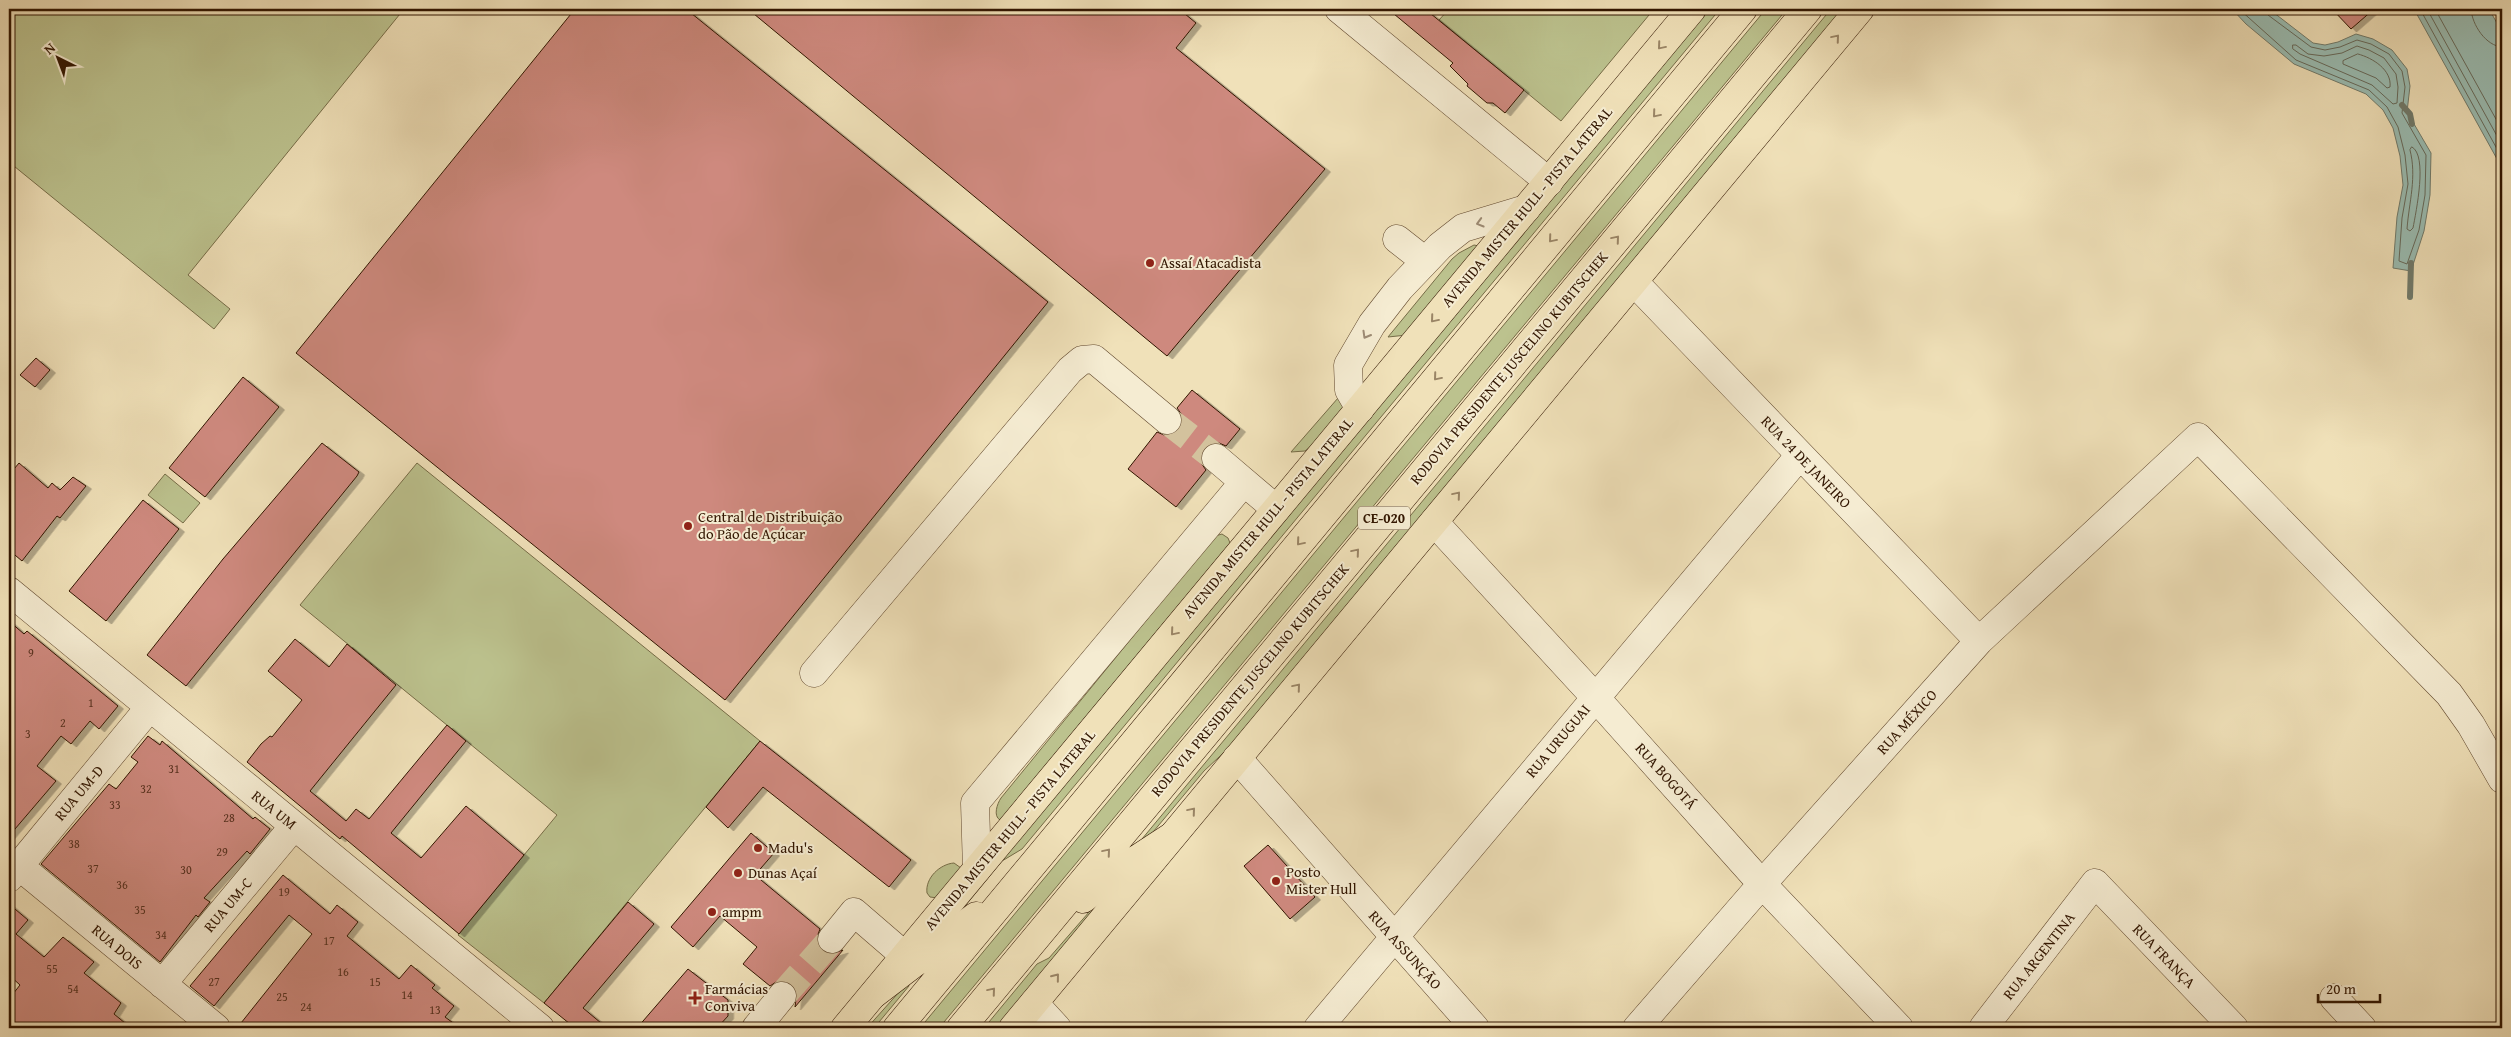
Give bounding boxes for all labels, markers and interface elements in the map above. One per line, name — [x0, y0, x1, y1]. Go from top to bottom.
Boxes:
north arrow — [32, 32, 82, 82]
one-way arrow — [1831, 34, 1840, 43]
text: N — [39, 37, 60, 59]
one-way arrow — [1658, 41, 1667, 50]
street label: AVENIDA MISTER HULL - PISTA LATERAL — [1436, 101, 1617, 311]
one-way arrow — [1653, 108, 1662, 117]
one-way arrow — [1476, 217, 1484, 227]
one-way arrow — [1549, 233, 1558, 242]
one-way arrow — [1611, 235, 1620, 244]
street label: RODOVIA PRESIDENTE JUSCELINO KUBITSCHEK — [1405, 247, 1613, 489]
place label: Assaí Atacadista — [1160, 252, 1261, 273]
marker: Assaí Atacadista — [1144, 257, 1156, 269]
one-way arrow — [1431, 313, 1440, 322]
one-way arrow — [1362, 329, 1372, 338]
one-way arrow — [1435, 371, 1443, 380]
street label: RUA 24 DE JANEIRO — [1757, 411, 1856, 513]
street label: AVENIDA MISTER HULL - PISTA LATERAL — [1177, 412, 1358, 622]
one-way arrow — [1451, 491, 1460, 500]
place label: Central de Distribuição do Pão de Açúcar — [698, 506, 843, 544]
road number: CE-020 — [1358, 506, 1410, 530]
marker: Central de Distribuição do Pão de Açúcar — [682, 520, 694, 532]
one-way arrow — [1297, 537, 1306, 546]
one-way arrow — [1350, 549, 1359, 558]
street label: RODOVIA PRESIDENTE JUSCELINO KUBITSCHEK — [1146, 559, 1354, 801]
one-way arrow — [1170, 627, 1179, 636]
house number: 9 — [28, 644, 34, 661]
one-way arrow — [1291, 683, 1300, 692]
street label: RUA MÉXICO — [1872, 684, 1942, 759]
house number: 1 — [88, 694, 94, 711]
street label: RUA URUGUAI — [1521, 699, 1595, 782]
house number: 2 — [60, 714, 66, 731]
street label: AVENIDA MISTER HULL - PISTA LATERAL — [919, 724, 1100, 934]
house number: 3 — [25, 725, 31, 742]
street label: RUA BOGOTÁ — [1631, 738, 1702, 814]
street label: RUA UM-D — [49, 760, 108, 825]
house number: 31 — [168, 760, 180, 777]
house number: 32 — [140, 780, 152, 797]
street label: RUA UM — [247, 785, 301, 834]
house number: 33 — [109, 796, 121, 813]
one-way arrow — [1187, 808, 1196, 817]
house number: 28 — [223, 809, 235, 826]
house number: 38 — [68, 835, 80, 852]
place label: Madu's — [768, 837, 813, 858]
marker: Madu's — [752, 842, 764, 854]
house number: 29 — [216, 843, 228, 860]
one-way arrow — [1101, 849, 1110, 858]
house number: 37 — [87, 860, 99, 877]
house number: 30 — [180, 861, 192, 878]
place label: Posto Mister Hull — [1286, 861, 1357, 899]
place label: Dunas Açaí — [748, 862, 818, 883]
marker: Dunas Açaí — [732, 867, 744, 879]
street label: RUA UM-C — [198, 873, 257, 937]
marker: Posto Mister Hull — [1270, 875, 1282, 887]
house number: 36 — [116, 876, 128, 893]
house number: 19 — [278, 883, 290, 900]
house number: 35 — [134, 901, 146, 918]
place label: ampm — [722, 901, 762, 922]
street label: RUA ASSUNÇÃO — [1364, 905, 1447, 994]
marker: ampm — [706, 906, 718, 918]
street label: RUA ARGENTINA — [1998, 907, 2080, 1004]
street label: RUA DOIS — [87, 919, 147, 974]
street label: RUA FRANÇA — [2128, 919, 2200, 993]
house number: 34 — [155, 926, 167, 943]
house number: 17 — [323, 932, 335, 949]
house number: 55 — [46, 960, 58, 977]
house number: 16 — [337, 963, 349, 980]
scale bar — [2318, 972, 2381, 1004]
house number: 27 — [208, 973, 220, 990]
house number: 15 — [369, 973, 381, 990]
one-way arrow — [1050, 974, 1058, 983]
place label: Farmácias Conviva — [705, 978, 768, 1016]
text: 20 m — [2326, 978, 2357, 999]
house number: 54 — [67, 980, 79, 997]
house number: 14 — [401, 986, 413, 1003]
one-way arrow — [986, 987, 995, 996]
house number: 25 — [276, 988, 288, 1005]
marker: Farmácias Conviva — [689, 992, 701, 1004]
house number: 24 — [300, 998, 312, 1015]
house number: 13 — [429, 1001, 441, 1018]

